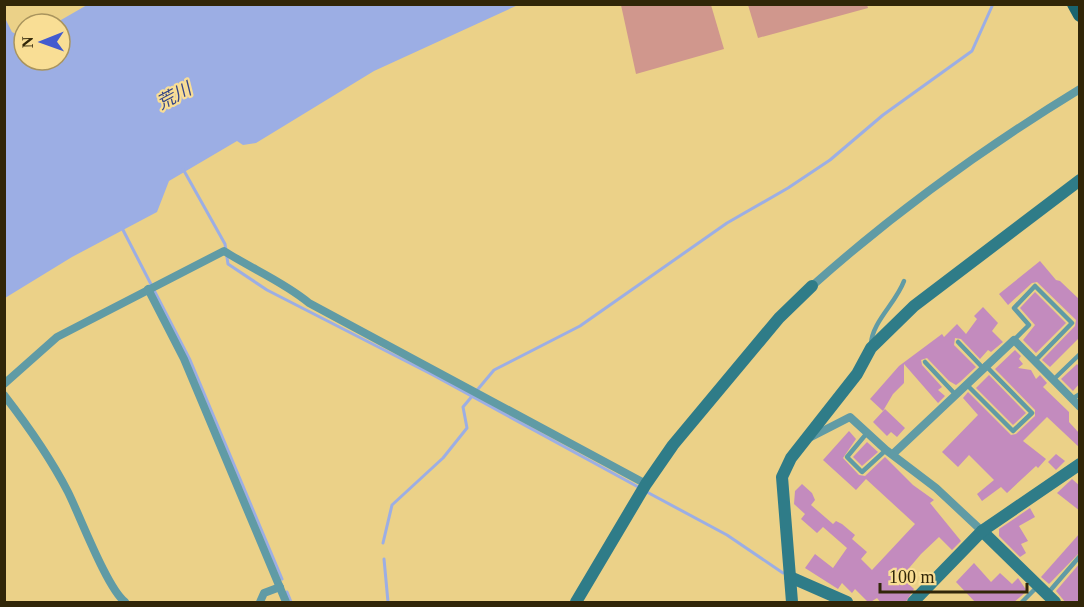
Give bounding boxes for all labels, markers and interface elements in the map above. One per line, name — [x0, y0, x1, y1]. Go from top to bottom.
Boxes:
north arrow — [12, 12, 72, 72]
text: N — [19, 36, 36, 48]
water label: 荒川 — [153, 78, 196, 113]
scale bar — [880, 556, 1027, 594]
text: 100 m — [889, 567, 935, 587]

